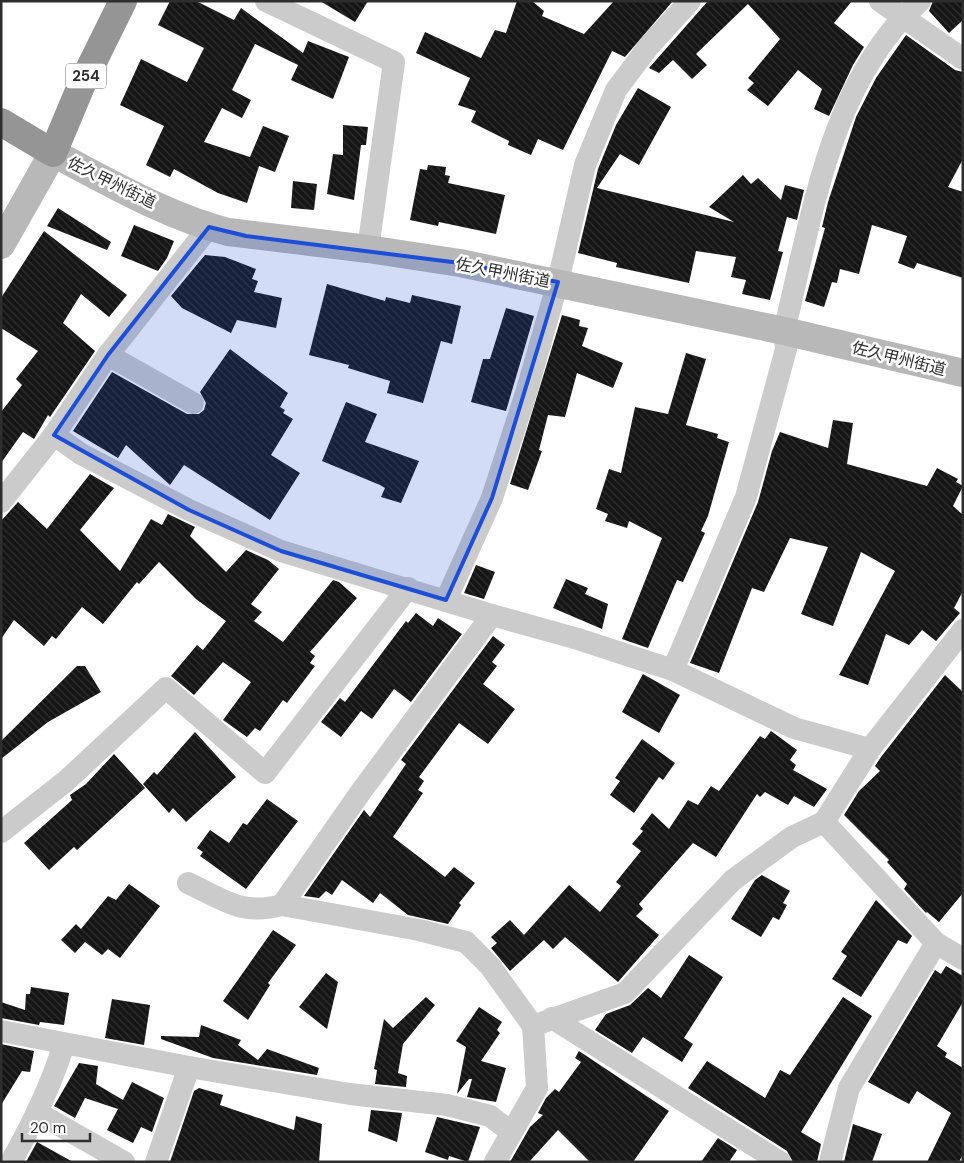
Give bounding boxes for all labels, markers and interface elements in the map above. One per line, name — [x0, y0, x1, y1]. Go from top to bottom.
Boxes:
road number: 254 — [66, 64, 106, 88]
street label: 佐久甲州街道 — [64, 152, 160, 213]
street label: 佐久甲州街道 — [454, 253, 552, 292]
street label: 佐久甲州街道 — [850, 337, 948, 380]
scale bar — [22, 1110, 90, 1142]
text: 20 m — [30, 1118, 66, 1138]

